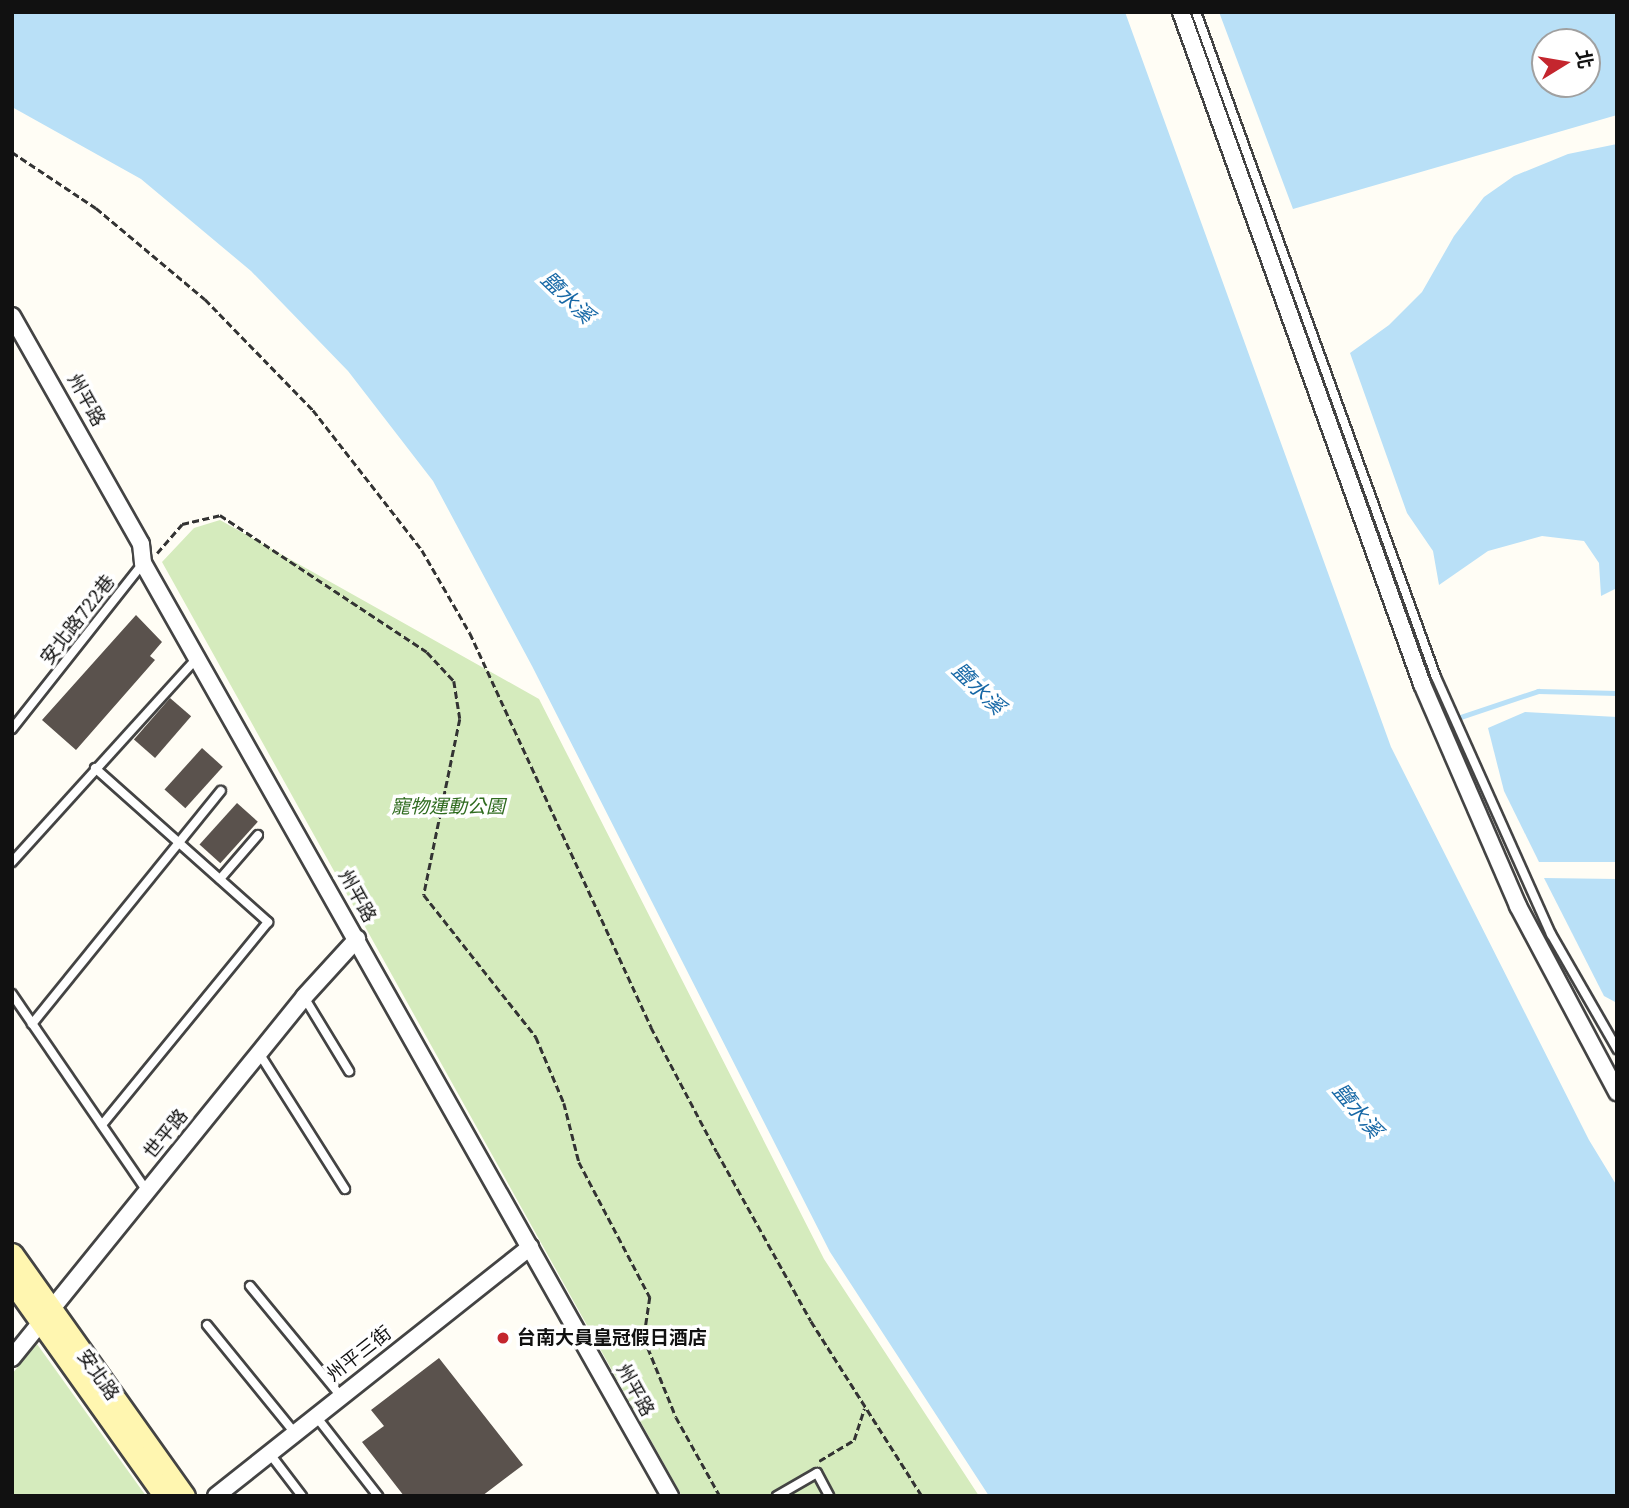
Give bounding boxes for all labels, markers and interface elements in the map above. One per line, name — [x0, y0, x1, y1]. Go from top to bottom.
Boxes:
north arrow — [1531, 28, 1601, 98]
text: 北 — [1570, 48, 1599, 71]
water label: 鹽水溪 — [537, 266, 599, 328]
street label: 州平路 — [62, 370, 110, 430]
street label: 安北路722巷 — [36, 570, 120, 670]
water label: 鹽水溪 — [948, 657, 1010, 719]
park label: 寵物運動公園 — [391, 796, 505, 818]
street label: 州平路 — [333, 866, 381, 926]
water label: 鹽水溪 — [1328, 1078, 1388, 1142]
street label: 世平路 — [139, 1105, 193, 1163]
street label: 州平三街 — [322, 1322, 396, 1386]
place label: 台南大員皇冠假日酒店 — [517, 1327, 707, 1349]
marker: 台南大員皇冠假日酒店 — [495, 1330, 511, 1346]
street label: 安北路 — [72, 1345, 124, 1405]
street label: 州平路 — [611, 1360, 659, 1420]

